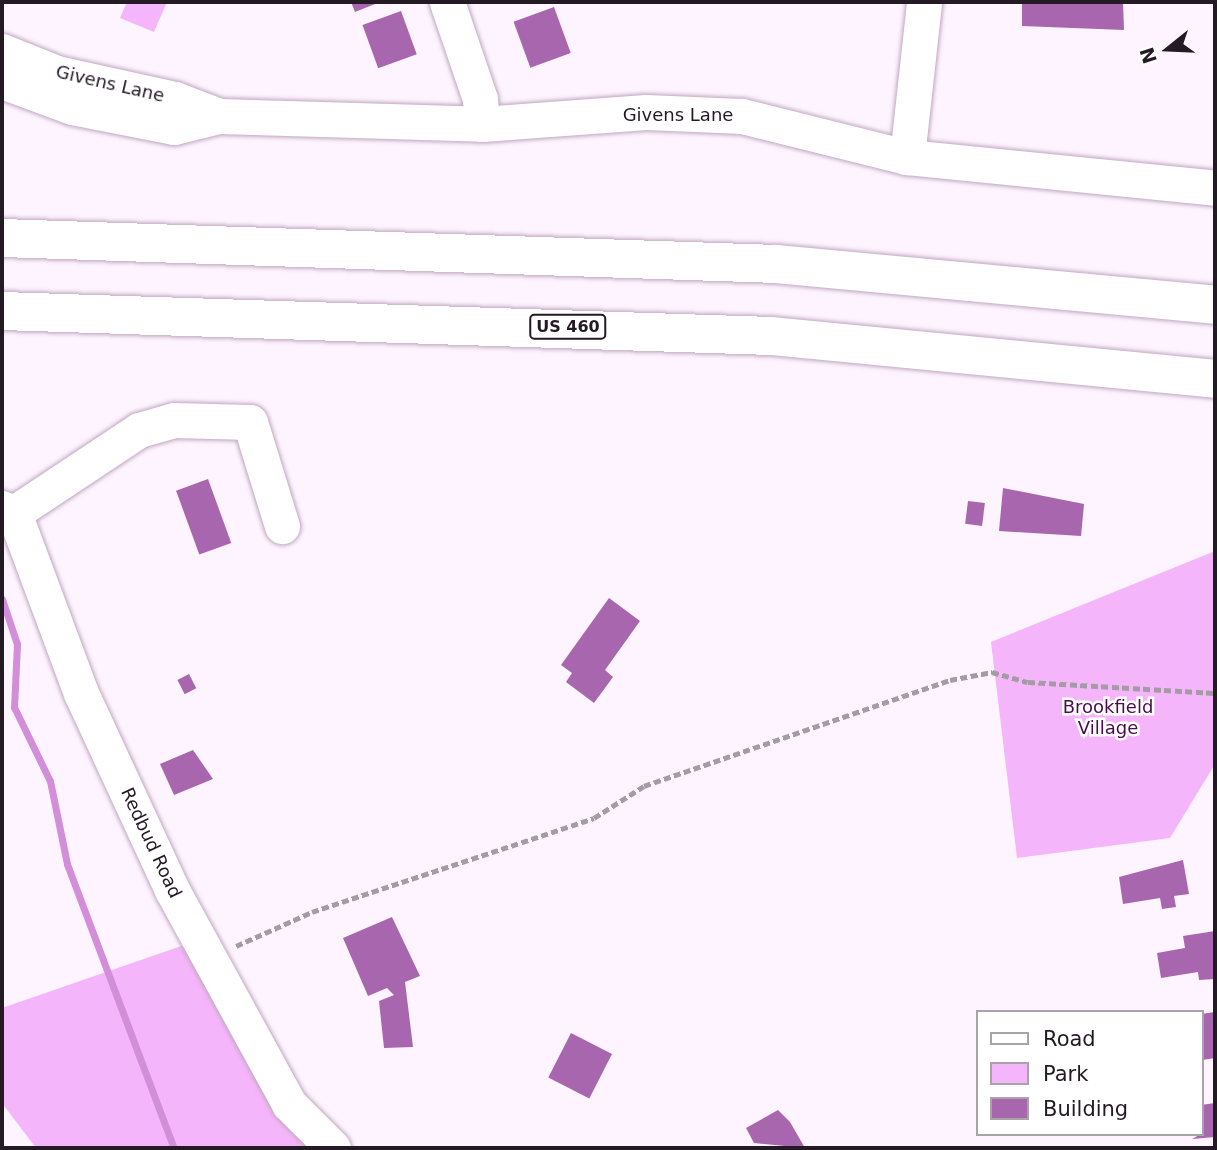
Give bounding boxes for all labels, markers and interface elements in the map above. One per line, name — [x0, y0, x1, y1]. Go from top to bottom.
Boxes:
north arrow — [1133, 14, 1203, 84]
text: N — [1135, 45, 1161, 66]
street label: Givens Lane — [54, 61, 166, 107]
street label: Givens Lane — [623, 104, 733, 126]
road number: US 460 — [528, 314, 608, 340]
park label: Brookfield Village — [1063, 697, 1153, 740]
street label: Redbud Road — [116, 784, 186, 902]
legend — [976, 1010, 1203, 1136]
text: Road — [1043, 1027, 1096, 1051]
text: Park — [1043, 1062, 1088, 1086]
text: Building — [1043, 1097, 1128, 1121]

